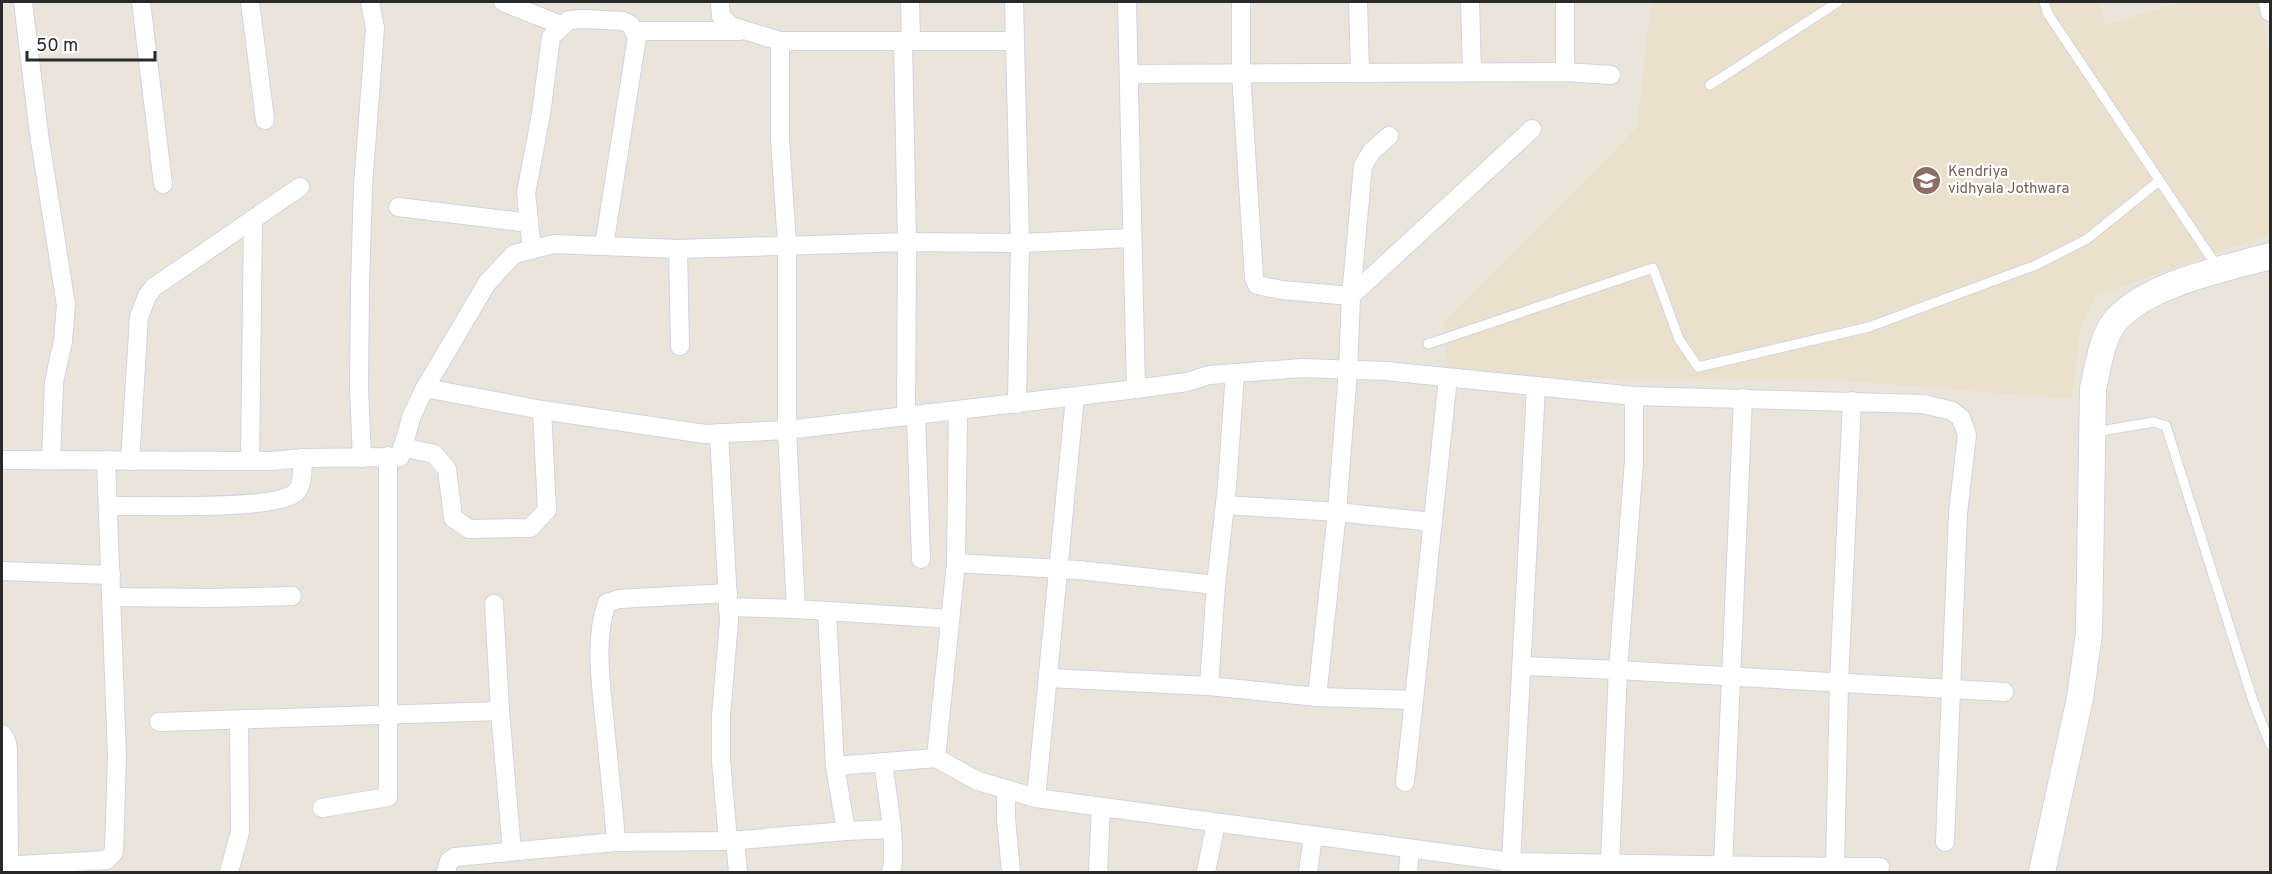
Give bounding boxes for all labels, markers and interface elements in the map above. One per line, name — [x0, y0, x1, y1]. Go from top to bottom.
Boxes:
scale bar — [27, 24, 154, 62]
text: 50 m — [36, 35, 78, 58]
place label: Kendriya vidhyala Jothwara — [1948, 163, 2069, 199]
school or university icon: Kendriya vidhyala Jothwara — [1911, 165, 1943, 197]

